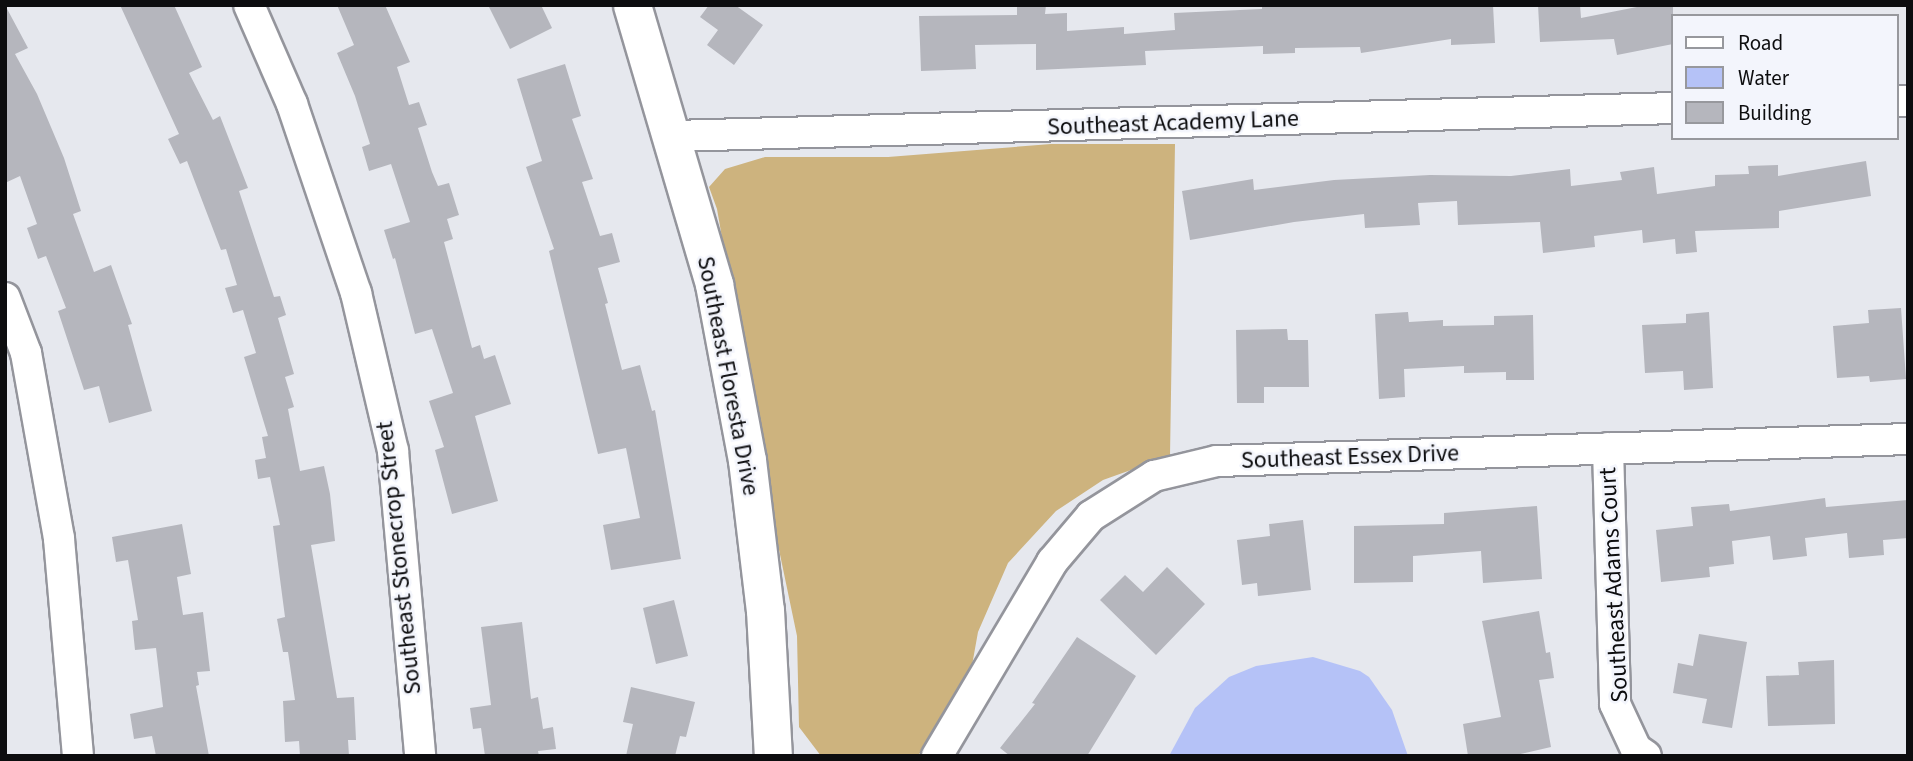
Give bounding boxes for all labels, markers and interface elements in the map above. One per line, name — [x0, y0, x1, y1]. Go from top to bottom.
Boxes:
legend — [1672, 14, 1899, 140]
text: Road — [1738, 28, 1783, 58]
text: Water — [1738, 63, 1789, 93]
text: Building — [1738, 98, 1811, 128]
street label: Southeast Academy Lane — [1047, 104, 1299, 142]
street label: Southeast Floresta Drive — [691, 254, 765, 498]
street label: Southeast Stonecrop Street — [370, 420, 428, 696]
street label: Southeast Essex Drive — [1240, 439, 1460, 475]
street label: Southeast Adams Court — [1593, 467, 1635, 703]

